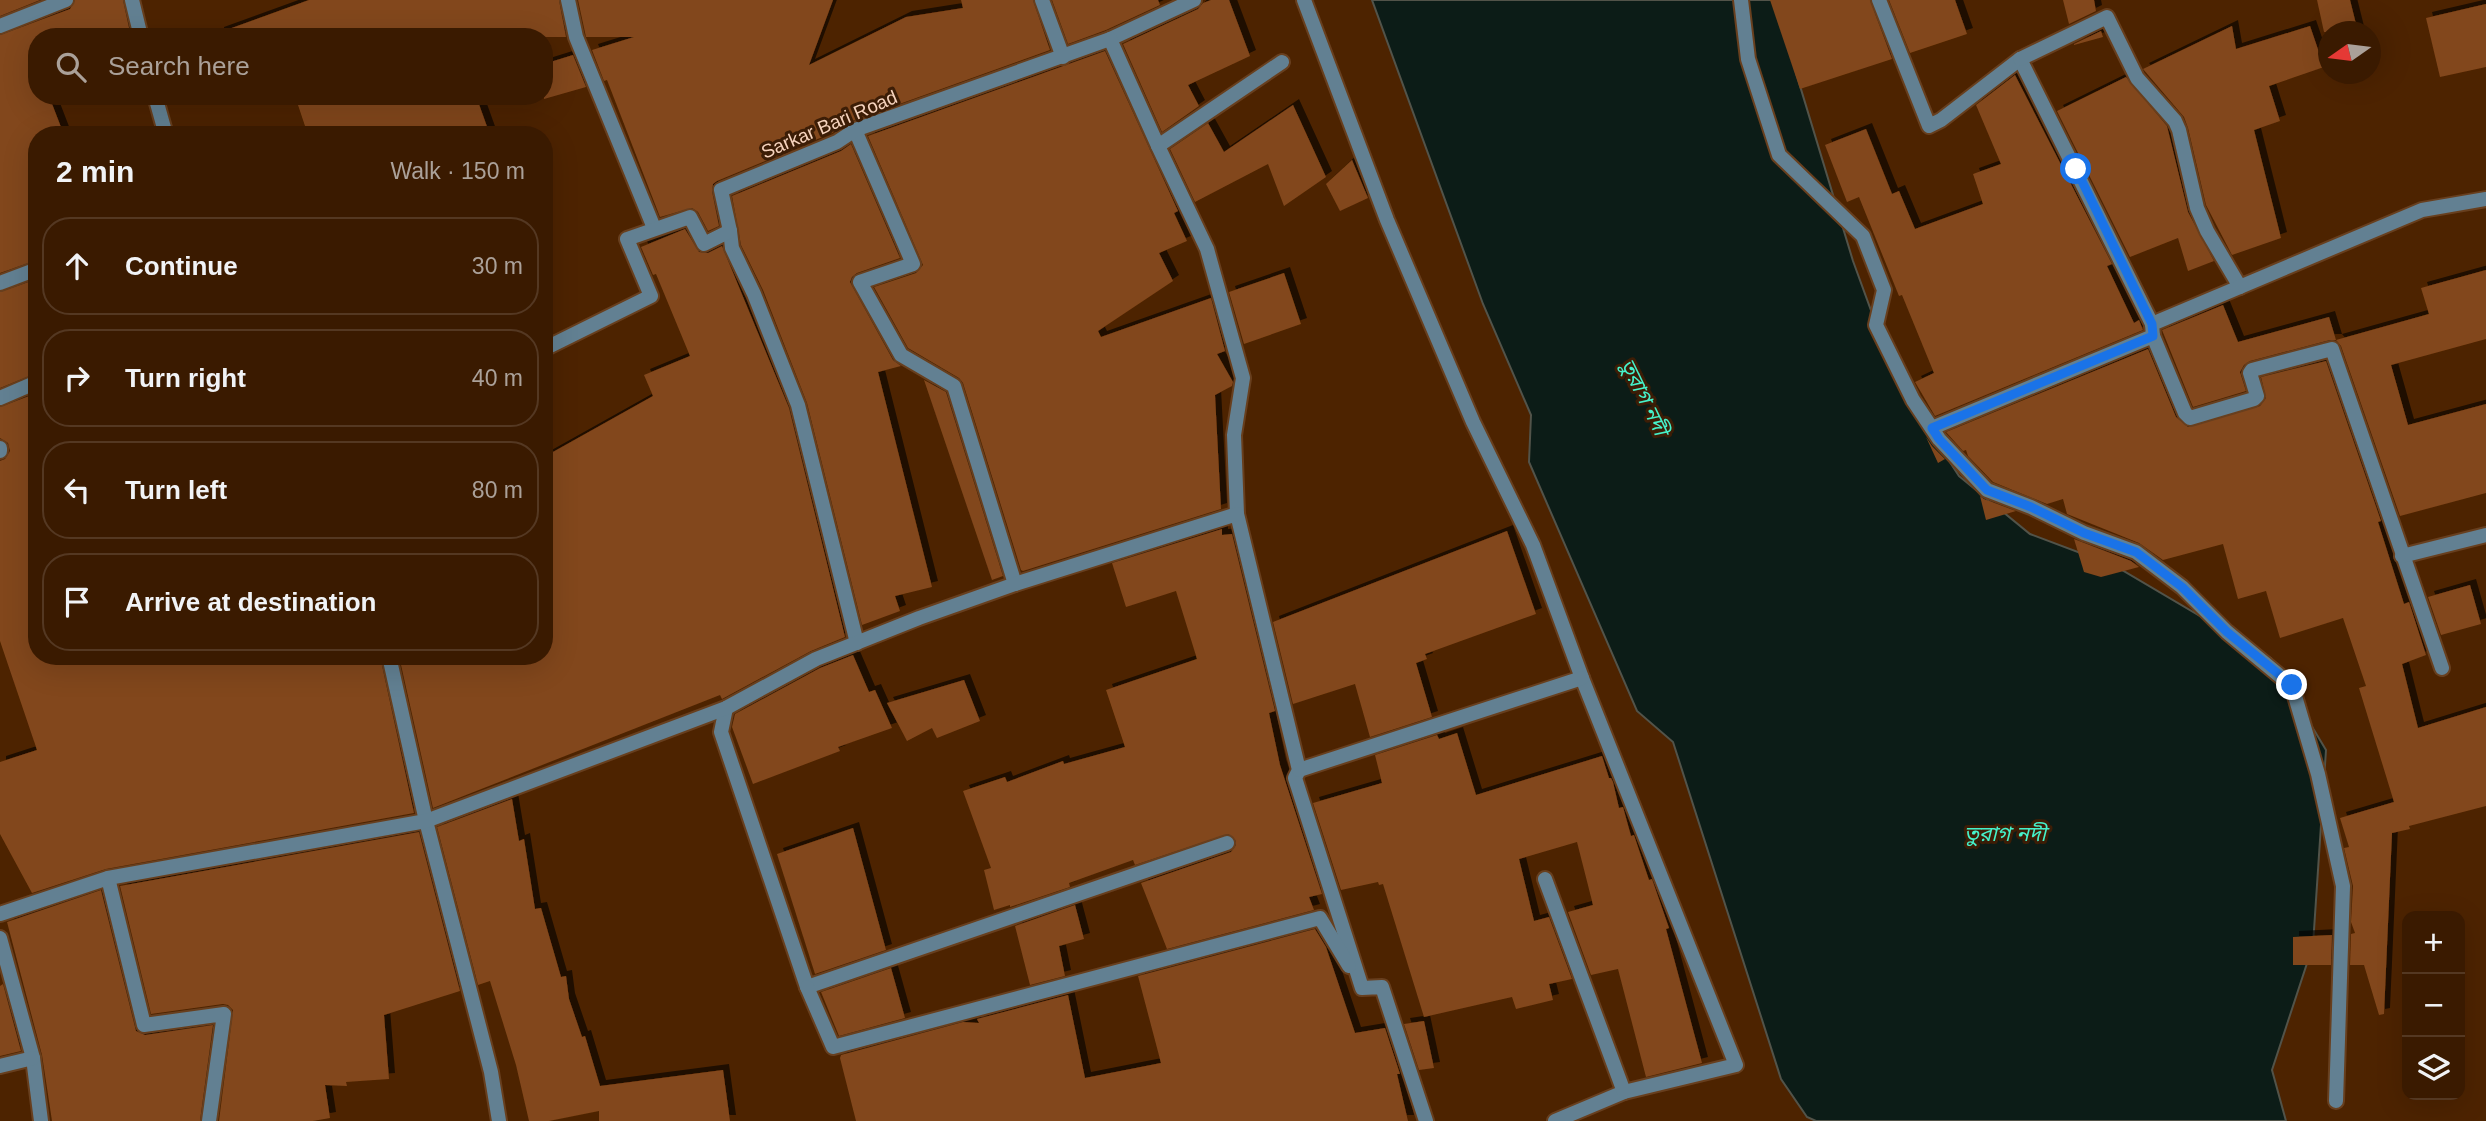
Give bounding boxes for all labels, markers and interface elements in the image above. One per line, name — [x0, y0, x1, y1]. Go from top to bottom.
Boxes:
north arrow — [2318, 21, 2381, 84]
search box — [28, 28, 553, 105]
icon: search — [52, 48, 90, 86]
text: Search here — [108, 51, 250, 81]
street label: Sarkar Bari Road — [758, 86, 900, 163]
route start — [2060, 153, 2091, 184]
text: 2 min — [56, 155, 134, 188]
text: Walk · 150 m — [390, 158, 525, 184]
icon: ahead — [58, 247, 96, 285]
text: Continue — [125, 251, 238, 281]
text: 30 m — [472, 253, 523, 279]
water label: তুরাগ নদী — [1614, 354, 1676, 444]
icon: right — [58, 359, 96, 397]
text: Turn right — [125, 363, 246, 393]
text: 40 m — [472, 365, 523, 391]
icon: left — [58, 471, 96, 509]
text: Turn left — [125, 475, 227, 505]
text: 80 m — [472, 477, 523, 503]
icon: arrive — [58, 583, 96, 621]
text: Arrive at destination — [125, 587, 376, 617]
route end — [2276, 669, 2307, 700]
water label: তুরাগ নদী — [1964, 821, 2051, 847]
map controls — [2402, 911, 2465, 1100]
button: + — [2402, 911, 2465, 974]
button: − — [2402, 974, 2465, 1037]
button: layers — [2402, 1037, 2465, 1100]

